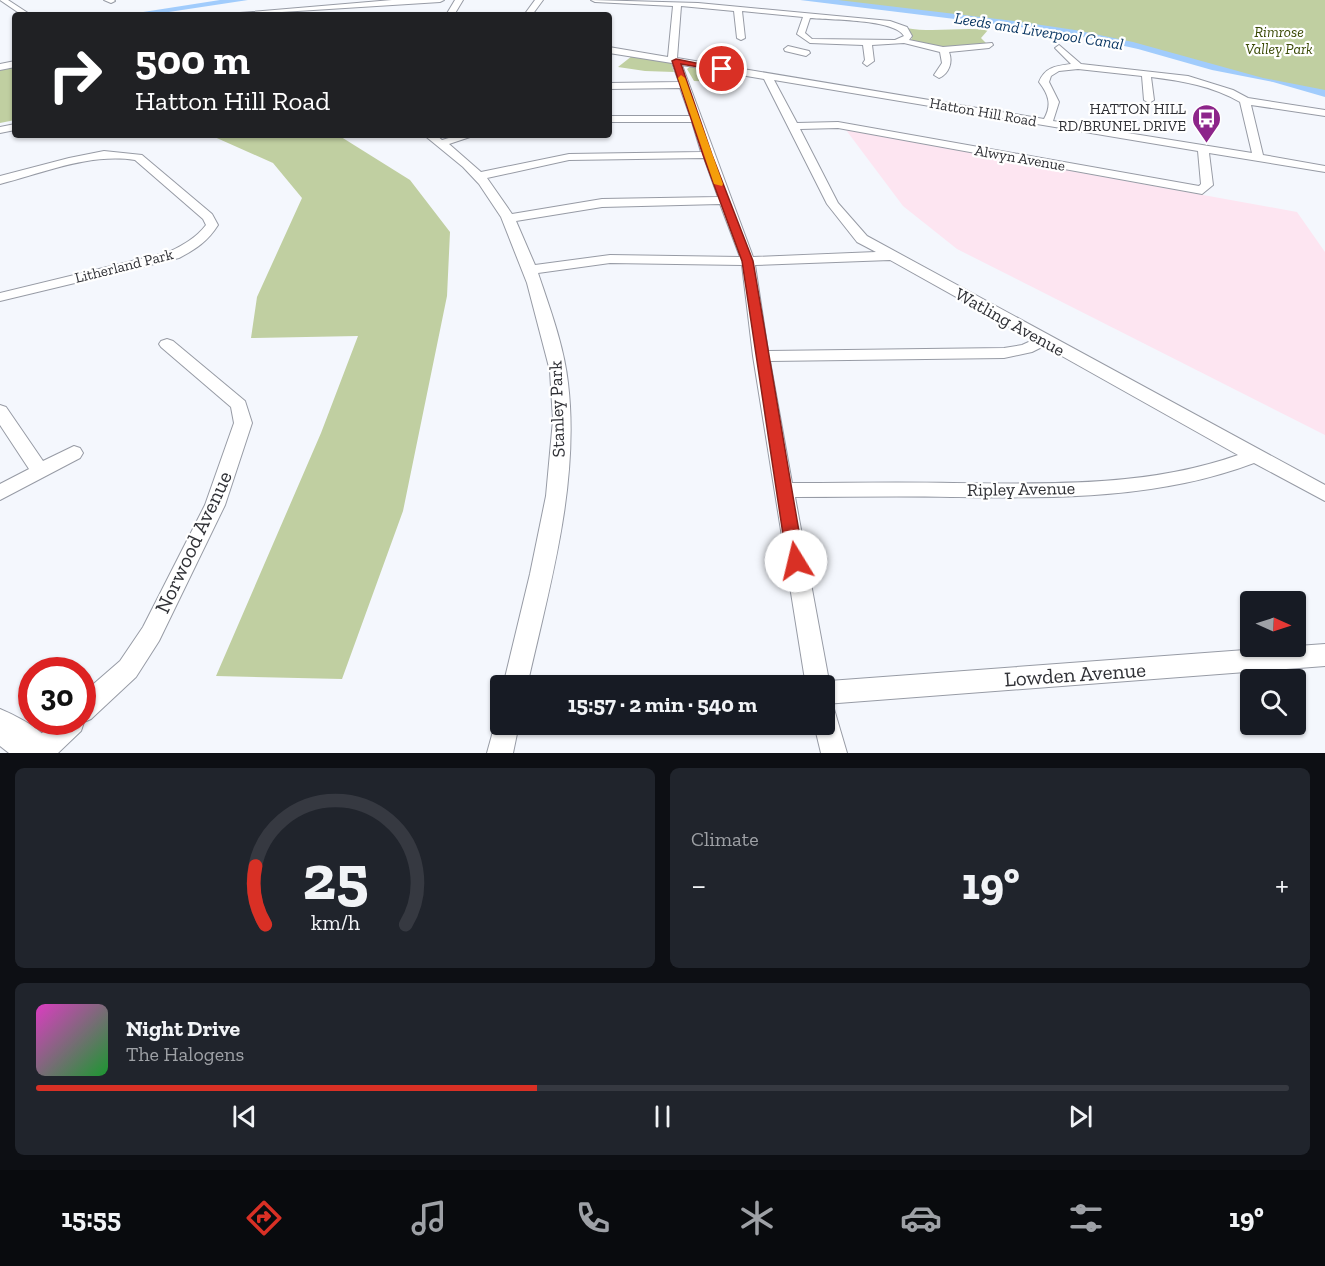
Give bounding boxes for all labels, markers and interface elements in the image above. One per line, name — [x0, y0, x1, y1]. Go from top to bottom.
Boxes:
water label: Leeds and Liverpool Canal — [953, 8, 1125, 54]
park label: Rimrose Valley Park — [1245, 23, 1313, 58]
text: 500 m — [135, 34, 250, 85]
icon: right — [36, 36, 114, 114]
pin — [696, 43, 747, 94]
icon: arrive — [705, 52, 738, 85]
text: Hatton Hill Road — [135, 85, 330, 117]
street label: Hatton Hill Road — [928, 94, 1039, 130]
place label: HATTON HILL RD/BRUNEL DRIVE — [1058, 100, 1186, 135]
bus stop icon: HATTON HILL RD/BRUNEL DRIVE — [1191, 102, 1223, 144]
street label: Alwyn Avenue — [973, 141, 1067, 175]
street label: Litherland Park — [73, 245, 175, 287]
street label: Watling Avenue — [951, 283, 1069, 361]
street label: Stanley Park — [544, 360, 570, 458]
street label: Norwood Avenue — [149, 467, 237, 617]
street label: Ripley Avenue — [967, 477, 1075, 501]
position arrow — [764, 529, 828, 593]
north arrow — [1240, 591, 1306, 657]
map controls — [1240, 591, 1306, 735]
speed limit sign: 30 — [18, 657, 96, 735]
street label: Lowden Avenue — [1003, 657, 1147, 691]
button: search — [1240, 669, 1306, 735]
text: 15:57 · 2 min · 540 m — [568, 691, 757, 718]
text: Climate — [691, 827, 759, 851]
text: 25 — [302, 840, 368, 915]
text: 19° — [962, 857, 1020, 911]
text: − — [691, 865, 706, 904]
text: + — [1275, 865, 1289, 904]
text: km/h — [311, 910, 359, 935]
text: Night Drive — [126, 1015, 240, 1042]
text: The Halogens — [126, 1042, 244, 1066]
icon: previous — [228, 1100, 261, 1133]
icon: pause — [646, 1100, 679, 1133]
icon: next — [1064, 1100, 1097, 1133]
icon: directions — [243, 1197, 285, 1239]
icon: music — [408, 1197, 450, 1239]
icon: phone — [572, 1197, 614, 1239]
icon: climate — [736, 1197, 778, 1239]
icon: car — [900, 1197, 942, 1239]
icon: filters — [1065, 1197, 1107, 1239]
text: 15:55 — [61, 1202, 121, 1234]
text: 19° — [1229, 1202, 1264, 1234]

